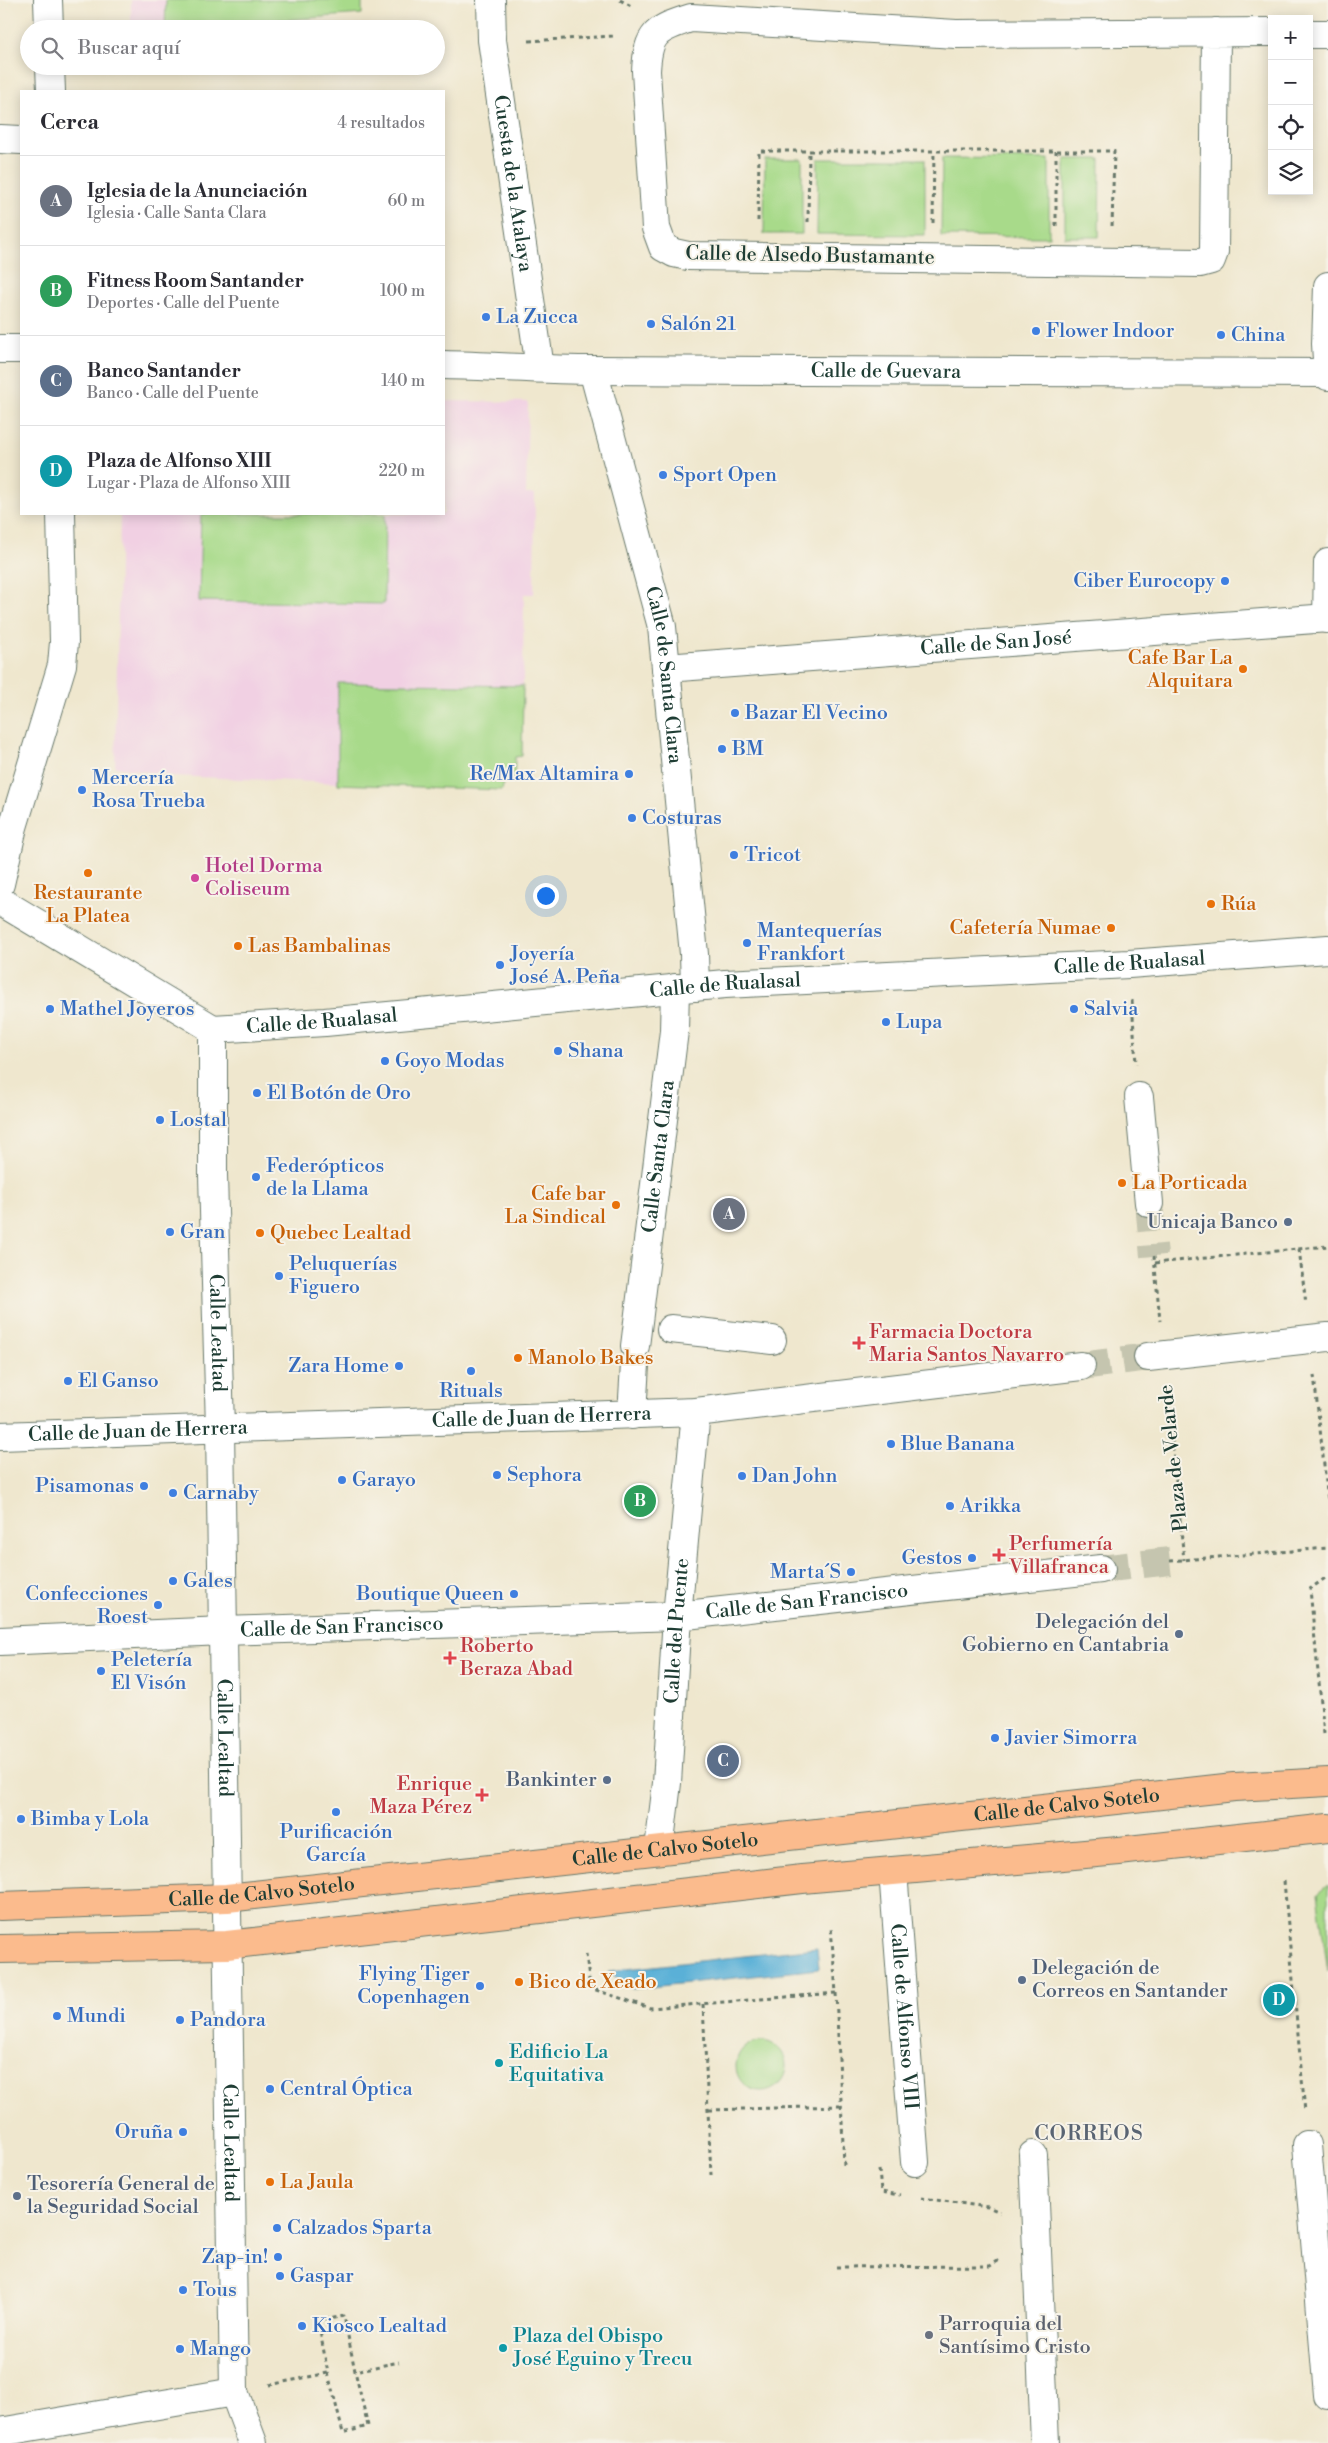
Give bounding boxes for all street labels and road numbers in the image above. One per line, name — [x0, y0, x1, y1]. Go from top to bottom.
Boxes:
street label: Cuesta de la Atalaya — [488, 93, 538, 274]
street label: Calle de Alsedo Bustamante — [685, 241, 935, 271]
street label: Calle de Guevara — [811, 358, 962, 384]
street label: Calle de Santa Clara — [639, 583, 688, 766]
street label: Calle de San José — [919, 625, 1073, 661]
street label: Calle de Rualasal — [1053, 946, 1206, 980]
street label: Calle de Rualasal — [648, 968, 801, 1004]
street label: Calle de Rualasal — [245, 1003, 399, 1039]
street label: Calle Santa Clara — [637, 1078, 680, 1234]
street label: Calle Lealtad — [203, 1273, 232, 1393]
street label: Plaza de Velarde — [1154, 1383, 1194, 1533]
street label: Calle de Juan de Herrera — [431, 1401, 653, 1434]
street label: Calle de Juan de Herrera — [28, 1415, 249, 1448]
street label: Calle del Puente — [659, 1557, 695, 1704]
street label: Calle de San Francisco — [704, 1578, 909, 1625]
street label: Calle de San Francisco — [240, 1611, 444, 1643]
street label: Calle Lealtad — [211, 1679, 238, 1798]
street label: Calle de Calvo Sotelo — [972, 1783, 1161, 1828]
street label: Calle de Calvo Sotelo — [571, 1827, 760, 1872]
street label: Calle de Calvo Sotelo — [168, 1872, 356, 1913]
street label: Calle de Alfonso VIII — [885, 1923, 924, 2111]
street label: Calle Lealtad — [217, 2084, 244, 2203]

